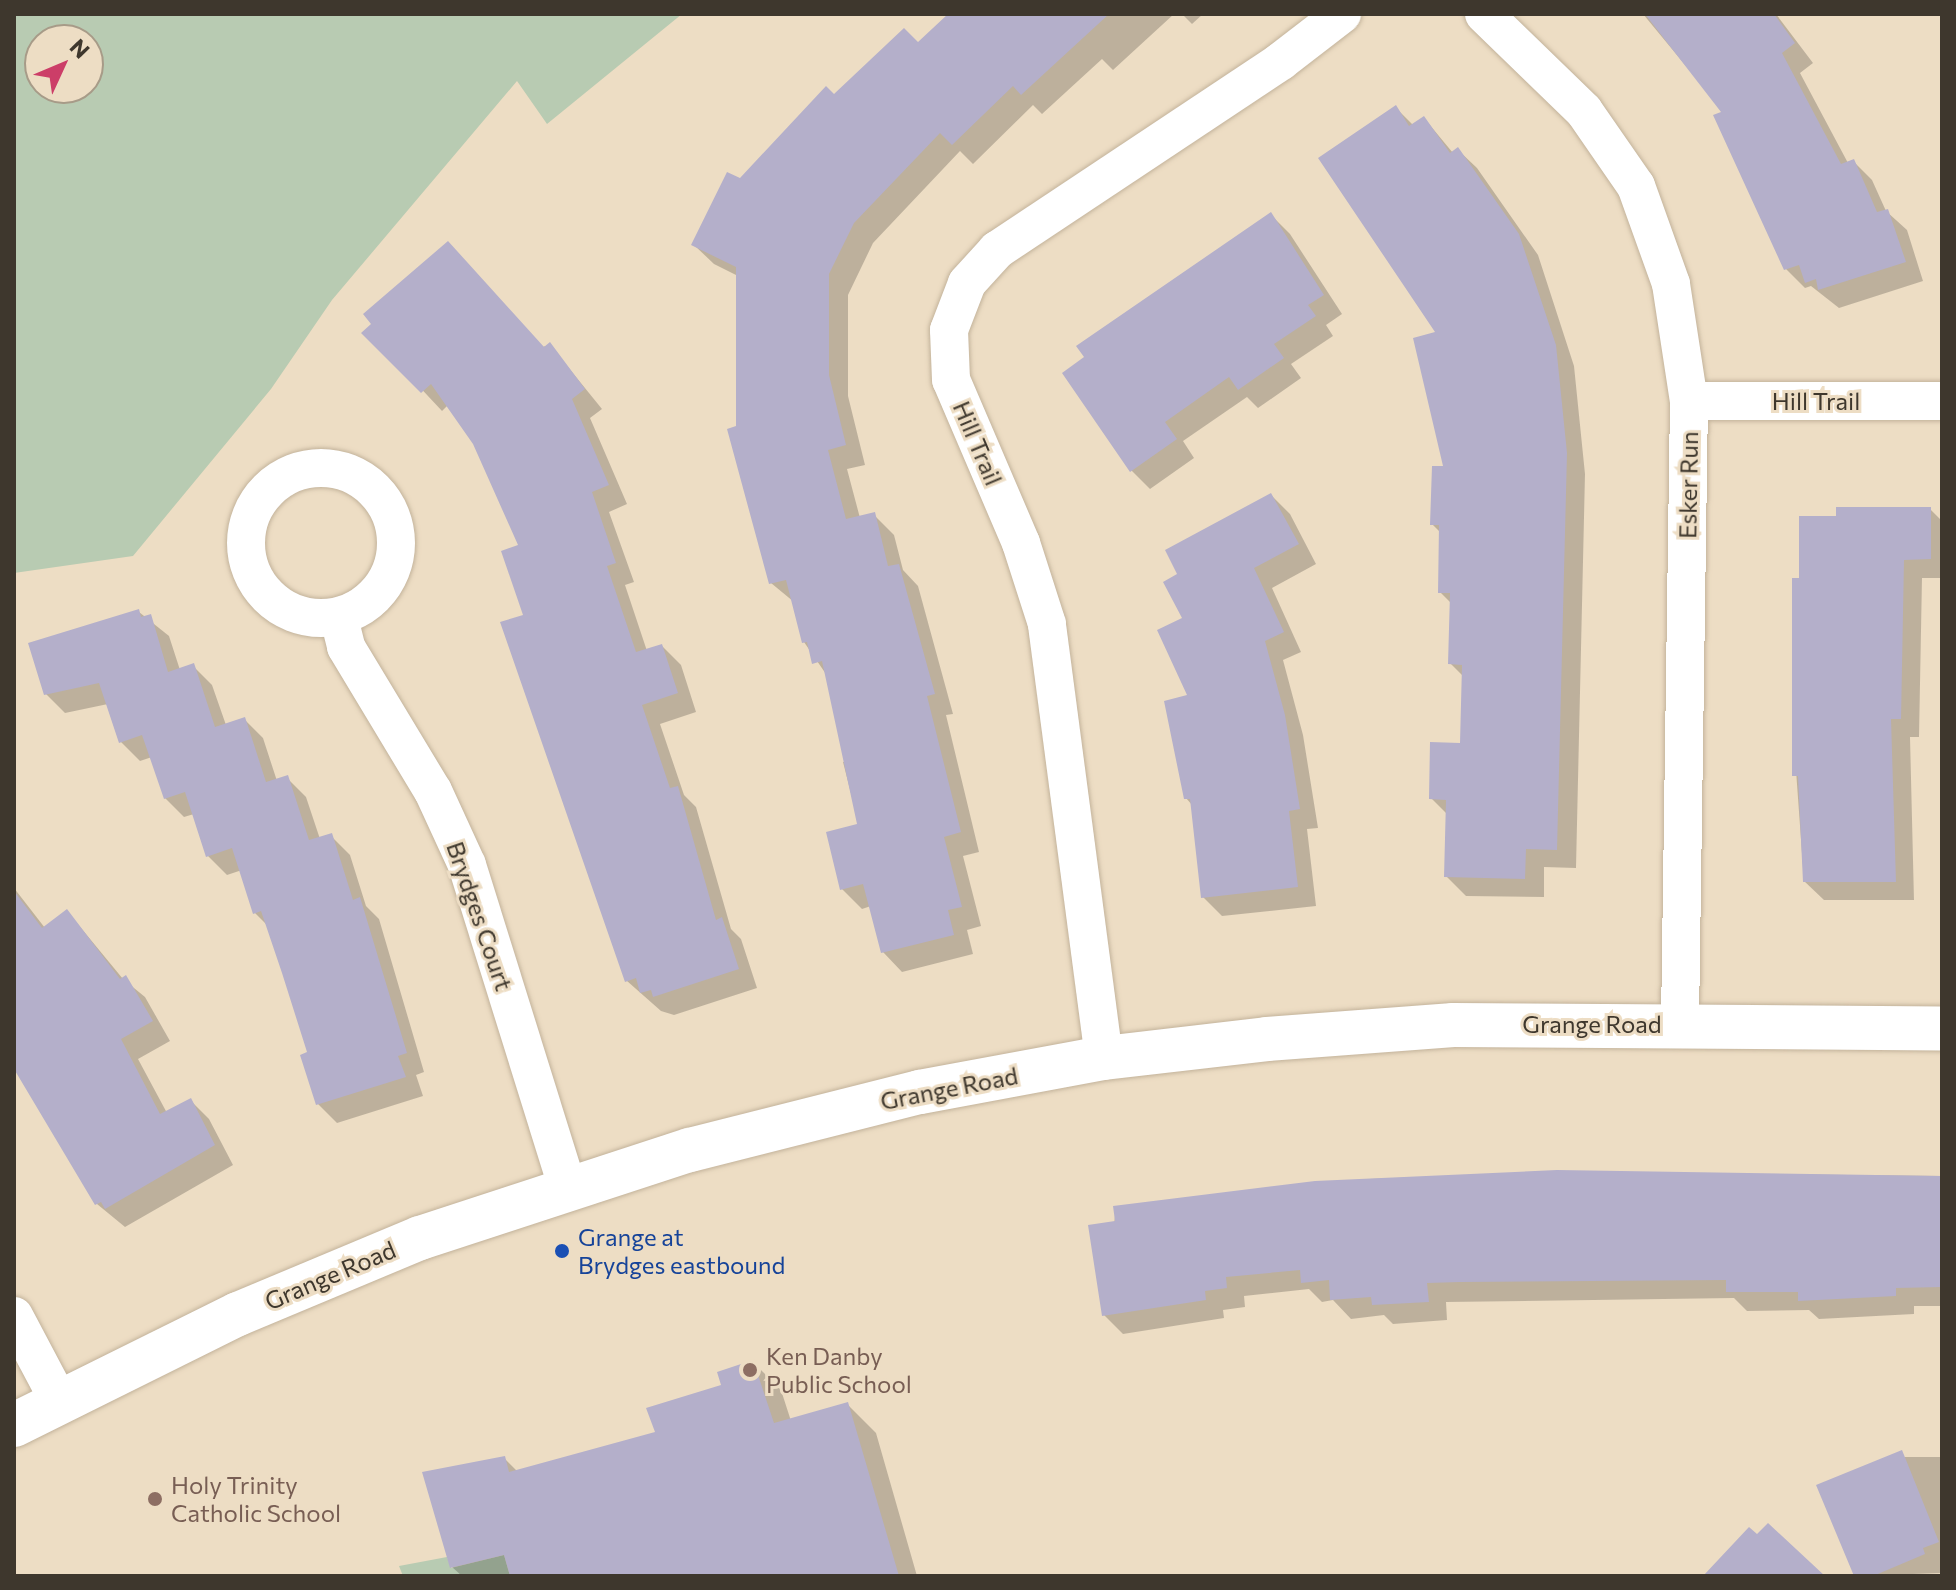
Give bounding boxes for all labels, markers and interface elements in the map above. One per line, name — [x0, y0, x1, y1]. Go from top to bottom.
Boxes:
north arrow — [24, 24, 104, 104]
text: N — [65, 33, 96, 64]
street label: Hill Trail — [1772, 387, 1860, 415]
street label: Hill Trail — [947, 397, 1009, 489]
street label: Esker Run — [1673, 431, 1703, 539]
street label: Brydges Court — [441, 838, 519, 994]
street label: Grange Road — [1522, 1010, 1662, 1038]
street label: Grange Road — [878, 1061, 1020, 1115]
place label: Grange at Brydges eastbound — [578, 1223, 785, 1279]
street label: Grange Road — [260, 1235, 400, 1315]
marker: Grange at Brydges eastbound — [553, 1242, 571, 1260]
place label: Ken Danby Public School — [766, 1342, 912, 1398]
marker: Ken Danby Public School — [741, 1361, 759, 1379]
place label: Holy Trinity Catholic School — [171, 1471, 341, 1527]
marker: Holy Trinity Catholic School — [146, 1490, 164, 1508]

